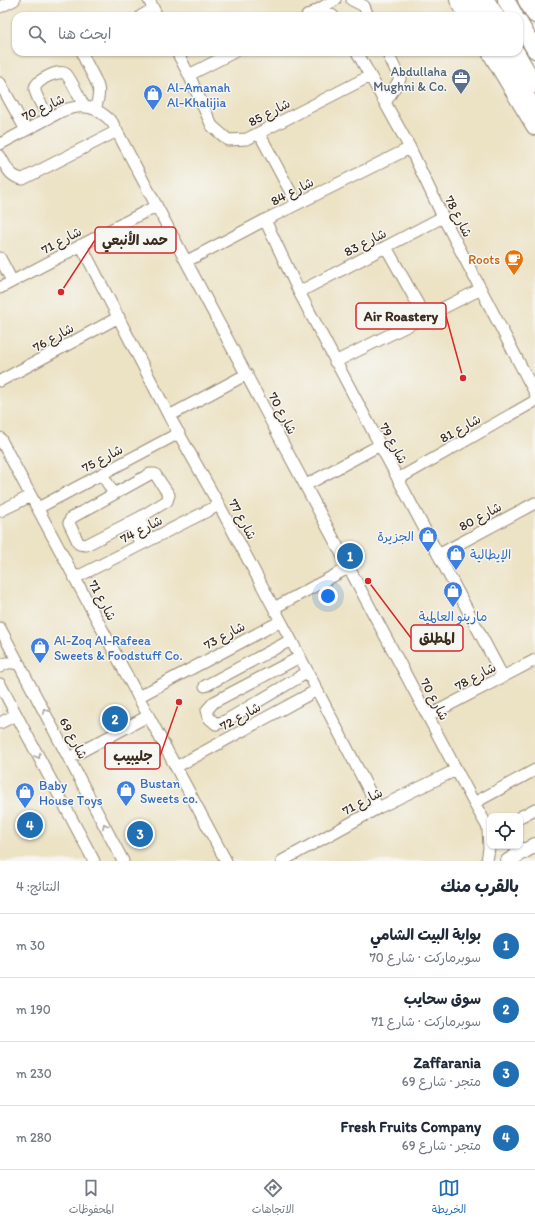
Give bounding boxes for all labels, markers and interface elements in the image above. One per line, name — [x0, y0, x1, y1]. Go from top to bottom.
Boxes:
search box — [12, 12, 523, 56]
icon: search — [26, 23, 48, 45]
text: ابحث هنا — [58, 25, 112, 43]
place label: Abdullaha Mughni & Co. — [373, 64, 447, 94]
office icon: Abdullaha Mughni & Co. — [450, 67, 472, 95]
place label: Al-Amanah Al-Khalijia — [167, 80, 231, 110]
shop icon: Al-Amanah Al-Khalijia — [142, 83, 164, 111]
street label: شارع 70 — [19, 91, 68, 126]
street label: شارع 85 — [246, 96, 294, 131]
street label: شارع 84 — [268, 174, 317, 210]
street label: شارع 78 — [440, 193, 475, 240]
street label: شارع 71 — [38, 224, 85, 259]
street label: شارع 83 — [342, 225, 390, 261]
callout: حمد الأنبعي — [95, 227, 176, 253]
text: حمد الأنبعي — [102, 230, 168, 253]
cafe icon: Roots — [503, 248, 525, 276]
place label: Roots — [468, 252, 500, 267]
callout: Air Roastery — [356, 303, 446, 329]
text: Air Roastery — [363, 308, 439, 325]
street label: شارع 76 — [30, 320, 77, 357]
street label: شارع 70 — [263, 390, 300, 438]
street label: شارع 81 — [437, 411, 484, 447]
street label: شارع 79 — [375, 420, 411, 467]
street label: شارع 75 — [79, 441, 126, 477]
street label: شارع 77 — [224, 496, 260, 543]
street label: شارع 80 — [456, 499, 505, 536]
street label: شارع 74 — [118, 512, 166, 548]
shop icon: الجزيرة — [417, 525, 439, 553]
place label: الجزيرة — [377, 529, 414, 545]
pin: 1 — [337, 541, 363, 571]
shop icon: الإيطالية — [445, 543, 467, 571]
place label: الإيطالية — [470, 547, 511, 563]
street label: شارع 71 — [84, 577, 119, 624]
shop icon: مارينو العالمية — [442, 580, 464, 608]
your location — [318, 586, 338, 606]
place label: مارينو العالمية — [419, 609, 487, 625]
street label: شارع 73 — [201, 618, 248, 654]
callout: المطلق — [411, 625, 463, 651]
text: المطلق — [419, 630, 455, 647]
place label: Al-Zoq Al-Rafeea Sweets & Foodstuff Co. — [54, 633, 183, 663]
shop icon: Al-Zoq Al-Rafeea Sweets & Foodstuff Co. — [29, 636, 51, 664]
street label: شارع 78 — [452, 659, 499, 695]
street label: شارع 70 — [415, 676, 452, 724]
street label: شارع 72 — [217, 699, 264, 735]
pin: 2 — [102, 704, 128, 734]
one-way arrow — [42, 708, 50, 716]
street label: شارع 69 — [55, 715, 91, 762]
callout: جليبيب — [105, 743, 160, 769]
text: جليبيب — [113, 748, 153, 765]
one-way arrow — [33, 752, 41, 759]
place label: Bustan Sweets co. — [140, 776, 198, 806]
place label: Baby House Toys — [39, 778, 103, 808]
shop icon: Bustan Sweets co. — [115, 779, 137, 807]
shop icon: Baby House Toys — [14, 781, 36, 809]
street label: شارع 71 — [339, 785, 386, 820]
pin: 4 — [17, 810, 43, 840]
map controls — [487, 813, 523, 849]
button: locate — [487, 813, 523, 849]
pin: 3 — [127, 819, 153, 849]
one-way arrow — [102, 823, 110, 831]
text: بالقرب منك — [441, 876, 519, 896]
text: النتائج: 4 — [16, 879, 60, 894]
text: بوابة البيت الشامي — [370, 926, 481, 944]
text: 30 m — [16, 938, 45, 953]
text: 1 — [503, 938, 509, 953]
text: سوبرماركت · شارع 70 — [369, 950, 481, 965]
text: سوق سحايب — [404, 990, 481, 1008]
text: 190 m — [16, 1002, 51, 1017]
text: 2 — [503, 1002, 509, 1017]
text: سوبرماركت · شارع 71 — [371, 1014, 481, 1029]
text: Zaffarania — [413, 1054, 481, 1072]
text: 230 m — [16, 1066, 52, 1081]
text: 3 — [502, 1066, 510, 1081]
text: متجر · شارع 69 — [402, 1074, 481, 1089]
text: Fresh Fruits Company — [341, 1118, 481, 1136]
text: 280 m — [16, 1130, 52, 1145]
text: 4 — [502, 1130, 510, 1145]
text: متجر · شارع 69 — [402, 1138, 481, 1153]
tab: المحفوظات — [69, 1177, 114, 1219]
tab: الاتجاهات — [252, 1177, 294, 1219]
tab: الخريطة — [432, 1177, 466, 1219]

